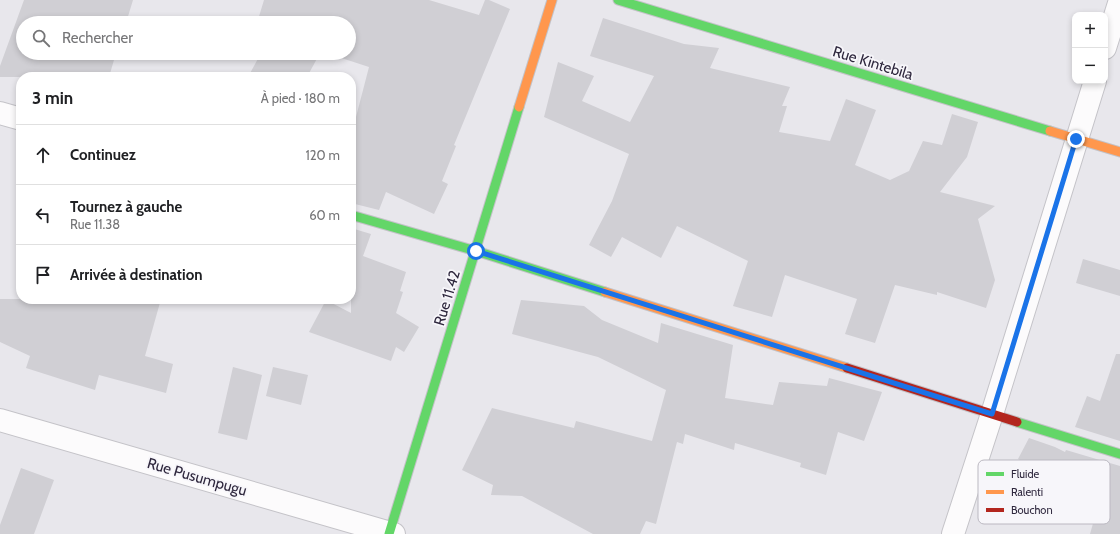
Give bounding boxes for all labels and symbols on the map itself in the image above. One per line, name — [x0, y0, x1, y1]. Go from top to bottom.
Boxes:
street label: Rue Kintebila — [831, 42, 916, 84]
route end — [1067, 130, 1085, 148]
route start — [467, 242, 485, 260]
street label: Rue 11.42 — [430, 268, 464, 328]
street label: Rue Pusumpugu — [145, 454, 249, 500]
legend — [978, 460, 1110, 524]
text: Fluide — [1011, 467, 1040, 481]
text: Ralenti — [1011, 485, 1043, 499]
text: Bouchon — [1011, 503, 1053, 517]

